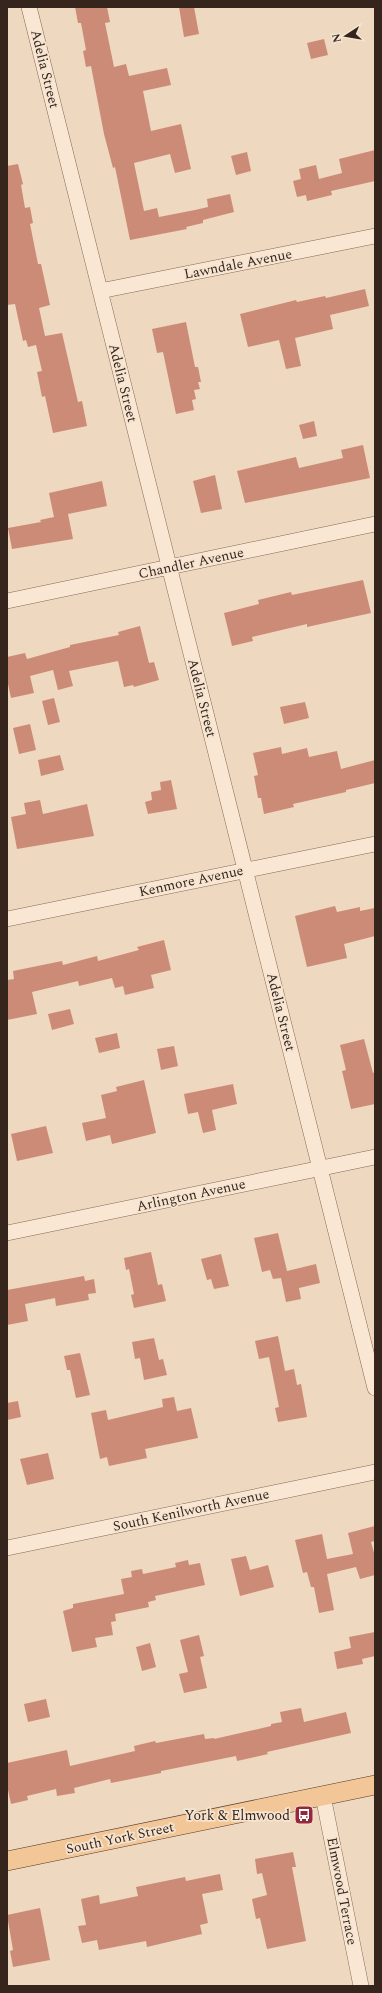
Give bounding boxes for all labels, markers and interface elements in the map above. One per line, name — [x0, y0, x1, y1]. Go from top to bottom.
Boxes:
north arrow — [326, 16, 366, 56]
street label: Adelia Street — [25, 27, 65, 111]
text: N — [327, 32, 346, 44]
street label: Lawndale Avenue — [182, 243, 294, 285]
street label: Adelia Street — [103, 341, 143, 425]
street label: Chandler Avenue — [136, 542, 246, 584]
street label: Adelia Street — [182, 656, 222, 740]
street label: Kenmore Avenue — [137, 860, 245, 902]
street label: Adelia Street — [261, 970, 301, 1054]
street label: Arlington Avenue — [135, 1173, 248, 1217]
street label: South Kenilworth Avenue — [111, 1483, 271, 1537]
bus stop icon: York & Elmwood — [293, 1804, 315, 1826]
place label: York & Elmwood — [184, 1805, 290, 1826]
street label: South York Street — [64, 1816, 176, 1860]
street label: Elmwood Terrace — [321, 1835, 363, 1947]

